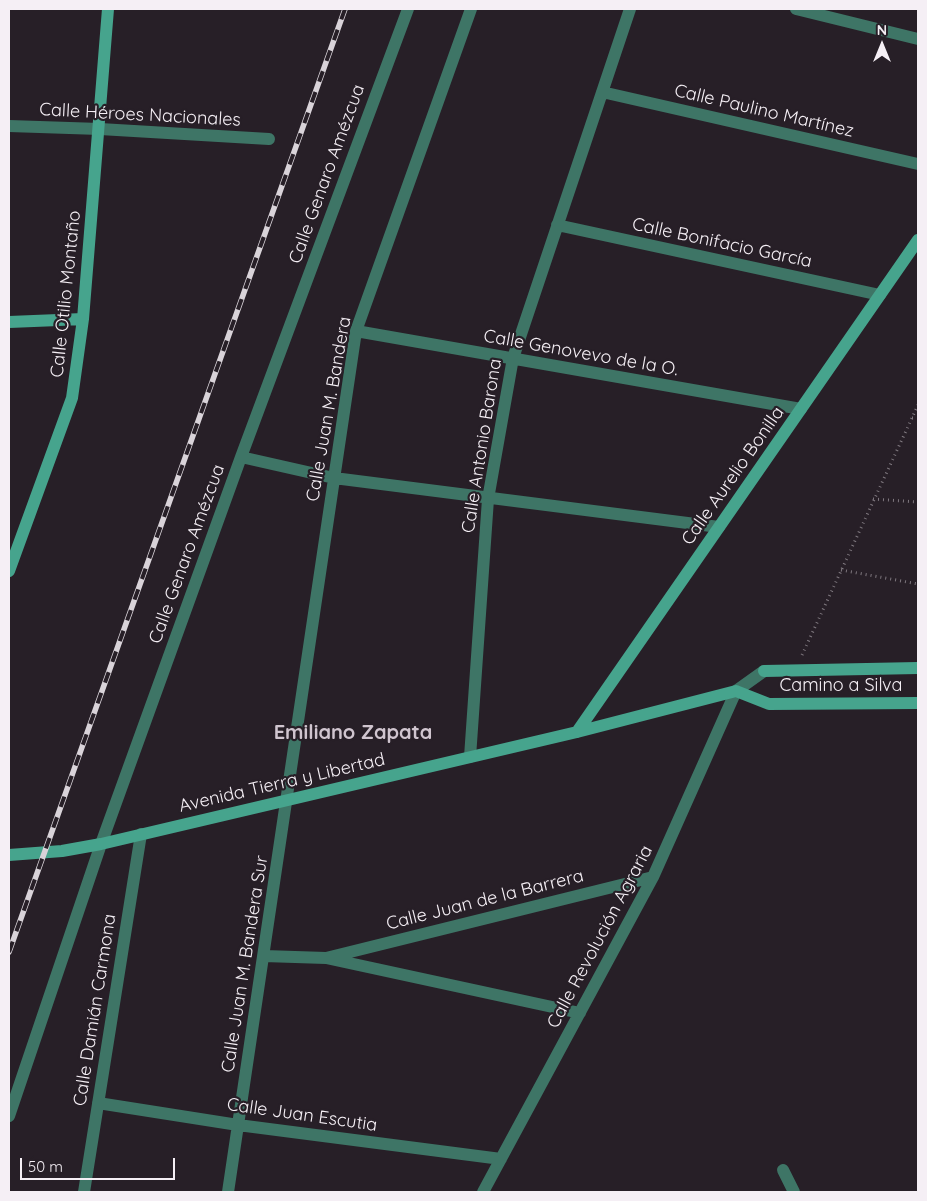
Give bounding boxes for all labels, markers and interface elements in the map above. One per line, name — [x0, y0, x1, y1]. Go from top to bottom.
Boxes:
north arrow — [857, 20, 907, 70]
text: N — [877, 21, 887, 39]
street label: Calle Paulino Martínez — [672, 80, 856, 142]
street label: Calle Genaro Amézcua — [284, 81, 370, 267]
street label: Calle Héroes Nacionales — [39, 99, 241, 131]
street label: Calle Otilio Montaño — [46, 209, 86, 379]
street label: Calle Bonifacio García — [630, 213, 814, 273]
street label: Calle Juan M. Bandera — [302, 315, 356, 503]
street label: Calle Genovevo de la O. — [482, 325, 680, 381]
street label: Calle Antonio Barona — [458, 357, 506, 535]
street label: Calle Aurelio Bonilla — [677, 403, 789, 549]
street label: Calle Genaro Amézcua — [144, 461, 230, 647]
street label: Camino a Silva — [780, 675, 902, 697]
district label: Emiliano Zapata — [274, 721, 432, 745]
street label: Avenida Tierra y Libertad — [177, 749, 387, 817]
street label: Calle Revolución Agraria — [543, 842, 657, 1032]
street label: Calle Juan M. Bandera Sur — [217, 854, 273, 1074]
street label: Calle Juan de la Barrera — [384, 865, 586, 935]
street label: Calle Damián Carmona — [69, 912, 121, 1108]
street label: Calle Juan Escutia — [225, 1094, 379, 1136]
scale bar — [22, 1148, 178, 1180]
text: 50 m — [28, 1157, 63, 1176]

